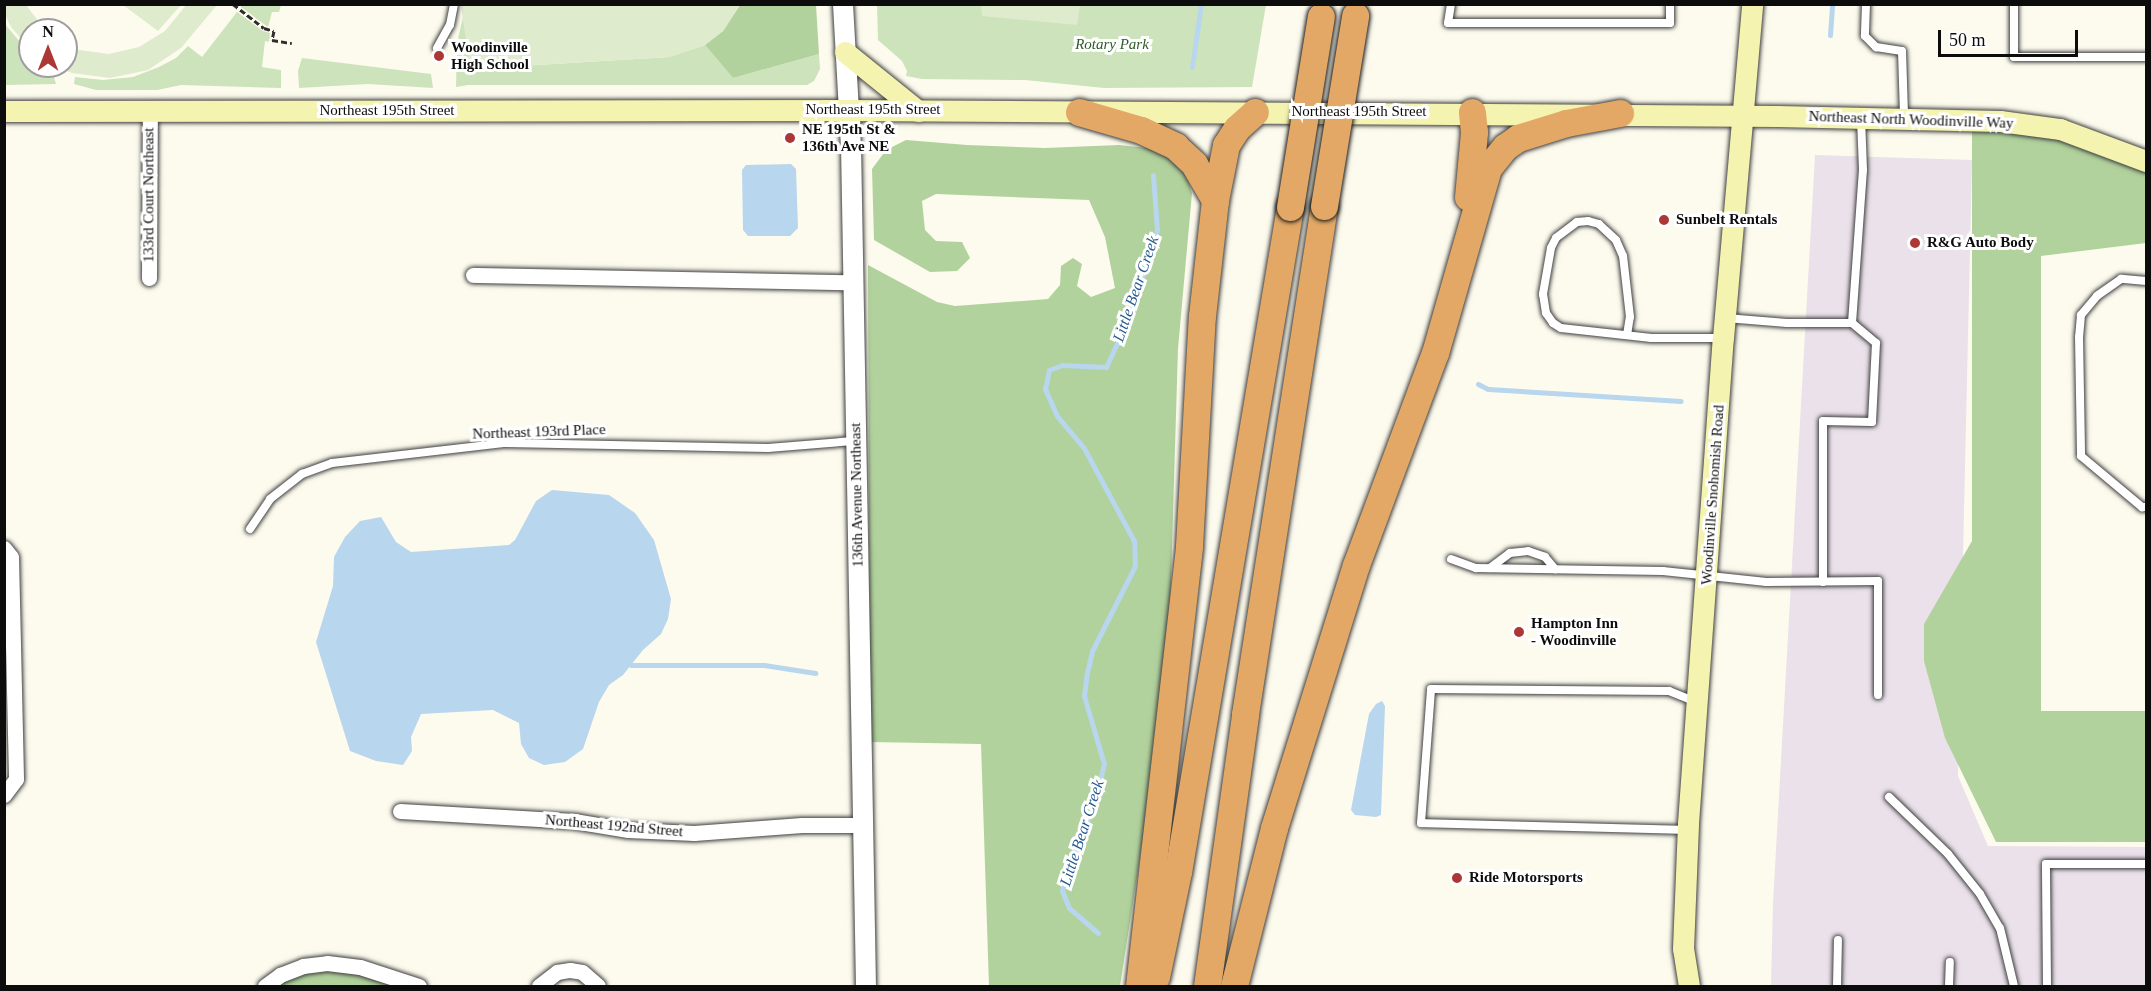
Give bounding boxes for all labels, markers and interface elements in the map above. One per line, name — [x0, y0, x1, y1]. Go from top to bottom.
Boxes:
north arrow — [18, 18, 78, 78]
scale bar — [1941, 18, 2080, 56]
text: N — [42, 23, 54, 40]
text: 50 m — [1949, 30, 1986, 50]
park label: Rotary Park — [1075, 36, 1149, 54]
place label: Woodinville High School — [451, 38, 529, 73]
marker: Woodinville High School — [432, 49, 446, 63]
street label: Northeast 195th Street — [806, 101, 940, 119]
street label: Northeast 195th Street — [320, 102, 454, 120]
street label: Northeast 195th Street — [1292, 103, 1426, 121]
street label: Northeast North Woodinville Way — [1808, 107, 2014, 133]
place label: NE 195th St & 136th Ave NE — [802, 120, 896, 155]
street label: 133rd Court Northeast — [140, 128, 158, 262]
marker: NE 195th St & 136th Ave NE — [783, 131, 797, 145]
place label: Sunbelt Rentals — [1676, 211, 1777, 229]
marker: Sunbelt Rentals — [1657, 213, 1671, 227]
water label: Little Bear Creek — [1109, 234, 1163, 344]
place label: R&G Auto Body — [1927, 234, 2035, 252]
marker: R&G Auto Body — [1908, 236, 1922, 250]
street label: Woodinville Snohomish Road — [1698, 404, 1728, 586]
street label: Northeast 193rd Place — [472, 421, 606, 443]
street label: 136th Avenue Northeast — [847, 422, 867, 568]
place label: Hampton Inn - Woodinville — [1531, 614, 1618, 649]
marker: Hampton Inn - Woodinville — [1512, 625, 1526, 639]
water label: Little Bear Creek — [1056, 777, 1108, 889]
street label: Northeast 192nd Street — [544, 811, 684, 841]
place label: Ride Motorsports — [1469, 869, 1583, 887]
marker: Ride Motorsports — [1450, 871, 1464, 885]

